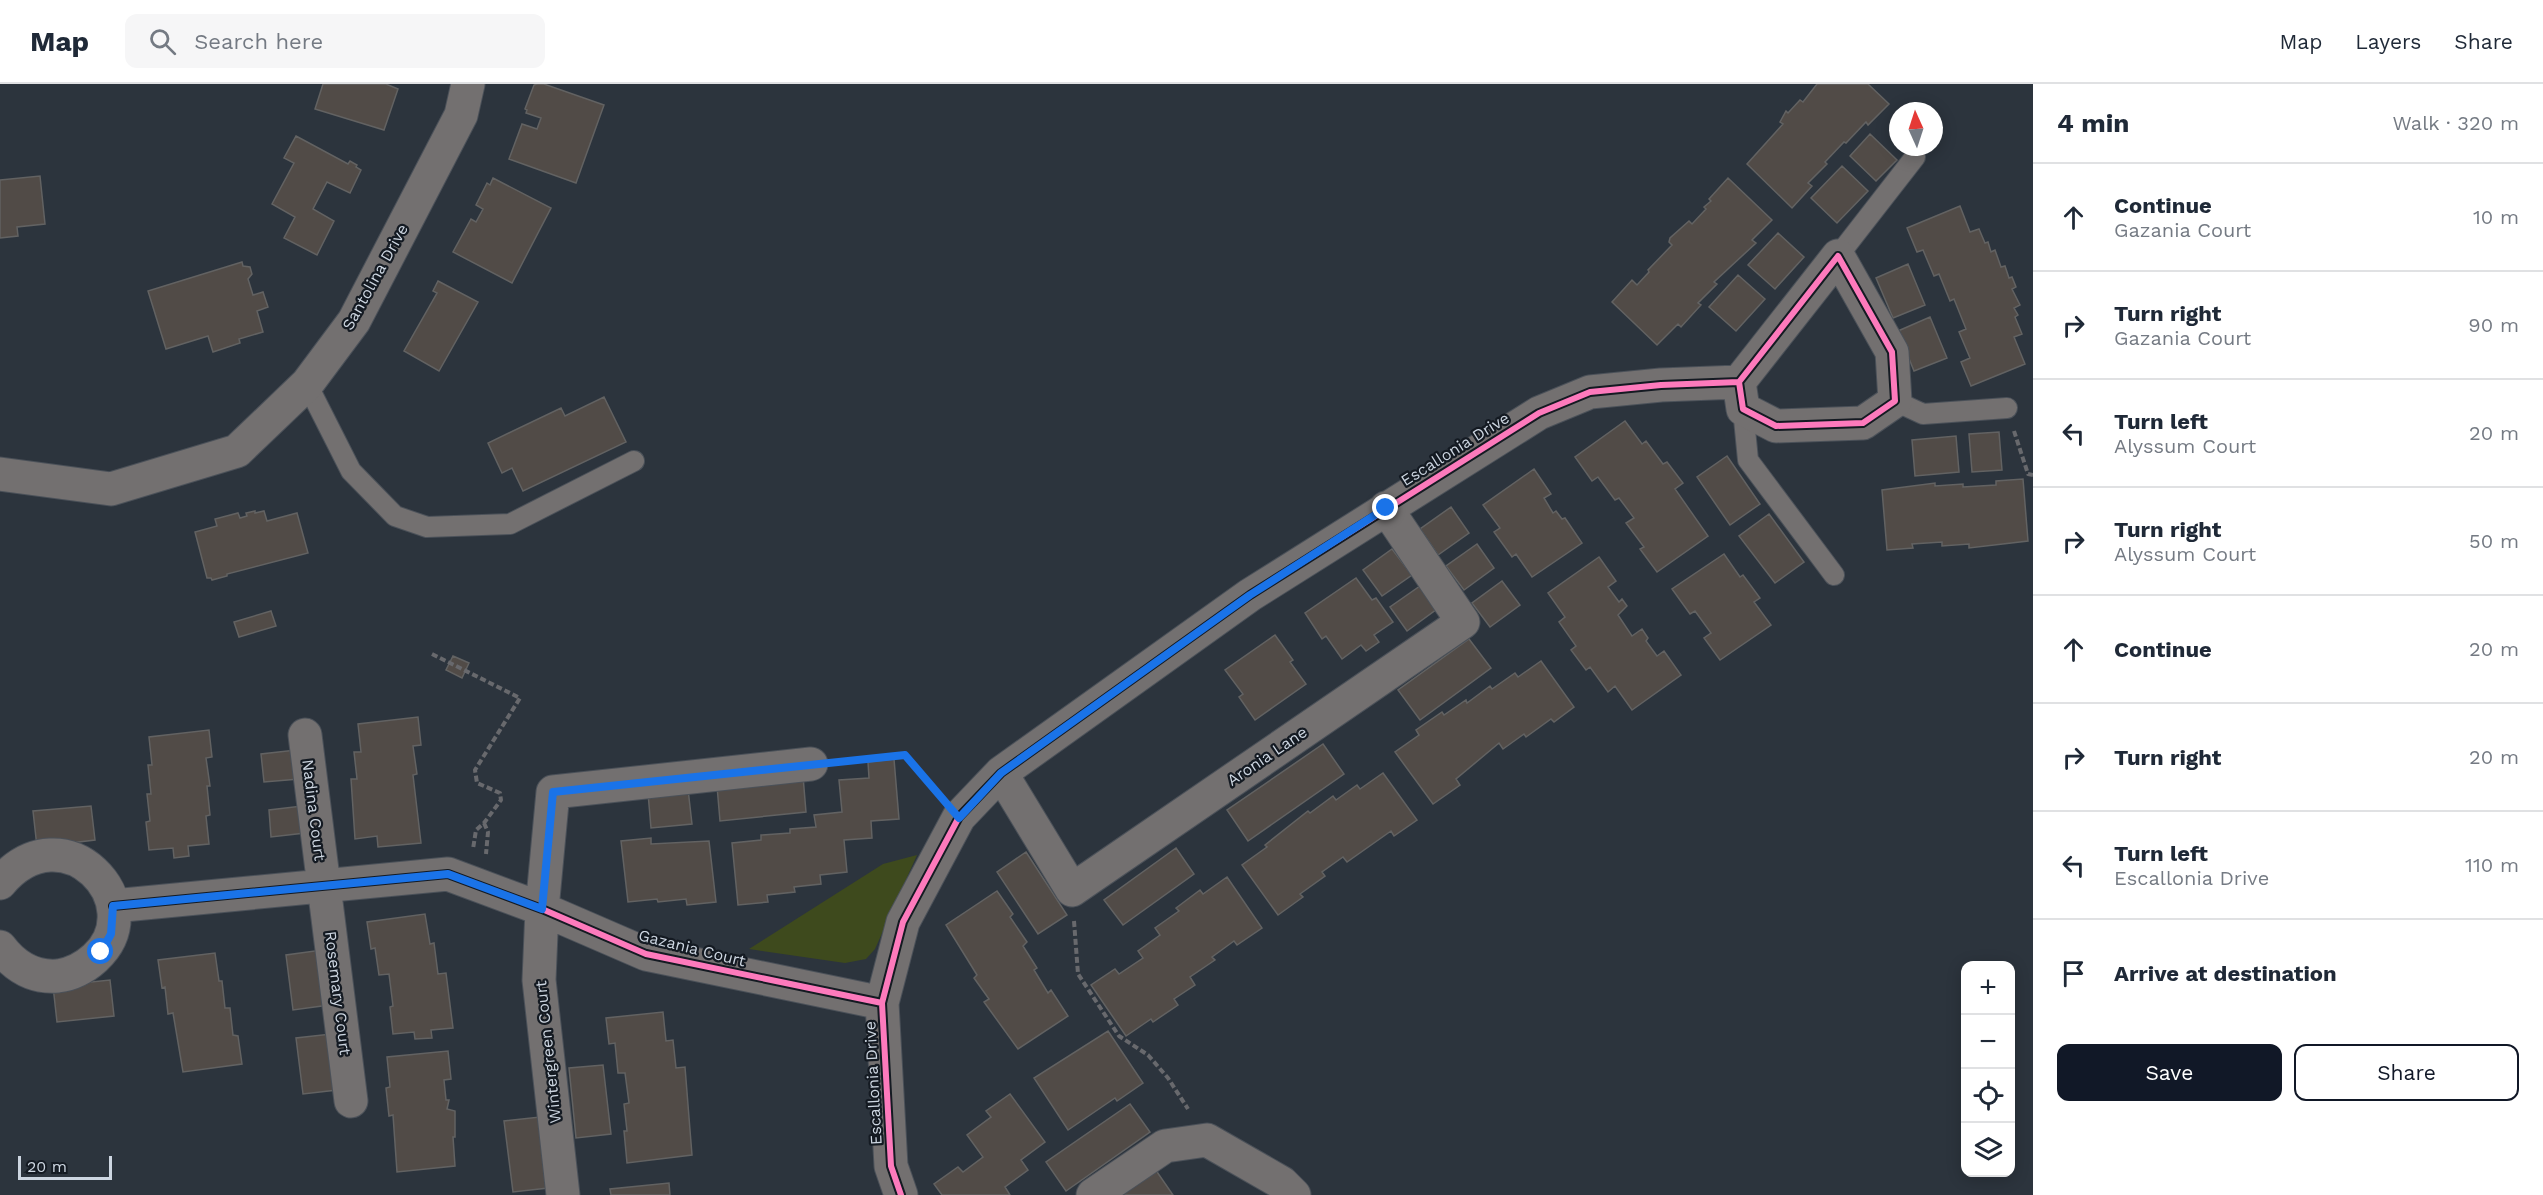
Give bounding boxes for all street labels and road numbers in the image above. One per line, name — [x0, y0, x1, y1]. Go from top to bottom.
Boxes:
street label: Santolina Drive — [338, 221, 412, 333]
street label: Escallonia Drive — [1397, 408, 1513, 490]
street label: Aronia Lane — [1223, 722, 1311, 790]
street label: Nadina Court — [298, 758, 330, 862]
street label: Gazania Court — [636, 926, 748, 971]
street label: Rosemary Court — [321, 930, 355, 1056]
street label: Wintergreen Court — [531, 979, 565, 1124]
street label: Escallonia Drive — [860, 1021, 886, 1145]

